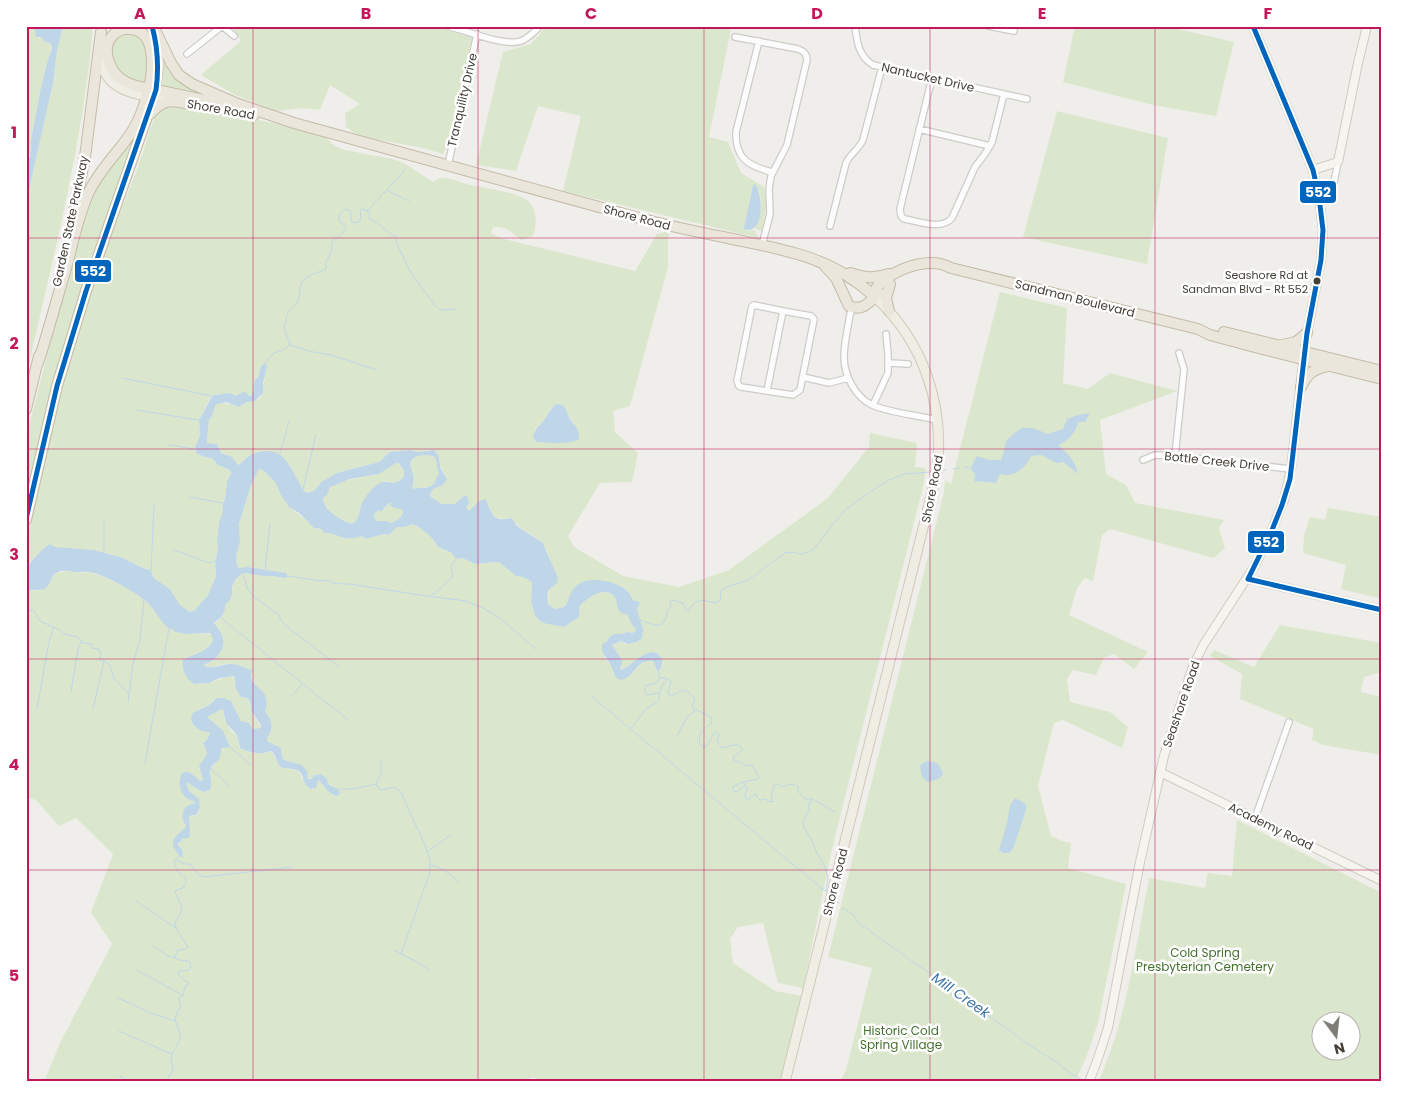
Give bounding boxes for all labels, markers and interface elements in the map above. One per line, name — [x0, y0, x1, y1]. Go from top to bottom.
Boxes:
text: A — [134, 2, 146, 25]
text: B — [361, 2, 371, 25]
text: C — [585, 2, 597, 25]
text: D — [811, 2, 823, 25]
text: E — [1038, 2, 1046, 25]
text: F — [1264, 2, 1273, 25]
street label: Tranquility Drive — [443, 51, 481, 149]
street label: Nantucket Drive — [880, 58, 976, 96]
street label: Shore Road — [186, 95, 256, 123]
text: 1 — [11, 121, 17, 144]
street label: Garden State Parkway — [48, 154, 92, 288]
line badge: 552 — [1299, 180, 1337, 204]
text: 552 — [1305, 182, 1331, 202]
street label: Shore Road — [602, 200, 672, 234]
line badge: 552 — [74, 259, 112, 283]
text: 552 — [80, 261, 106, 281]
place label: Seashore Rd at Sandman Blvd - Rt 552 — [1182, 267, 1308, 297]
street label: Sandman Boulevard — [1013, 275, 1137, 321]
marker: Seashore Rd at Sandman Blvd - Rt 552 — [1312, 276, 1322, 286]
text: 2 — [9, 332, 19, 355]
street label: Bottle Creek Drive — [1164, 447, 1270, 475]
street label: Shore Road — [917, 454, 947, 524]
line badge: 552 — [1247, 530, 1285, 554]
text: 552 — [1253, 532, 1279, 552]
text: 3 — [9, 543, 19, 566]
street label: Seashore Road — [1158, 658, 1204, 750]
text: 4 — [9, 753, 20, 776]
street label: Academy Road — [1226, 798, 1316, 854]
street label: Shore Road — [818, 847, 852, 917]
park label: Cold Spring Presbyterian Cemetery — [1136, 944, 1274, 975]
text: 5 — [9, 964, 19, 987]
water label: Mill Creek — [928, 968, 995, 1023]
north arrow — [1310, 1010, 1360, 1060]
park label: Historic Cold Spring Village — [860, 1022, 942, 1053]
text: N — [1332, 1038, 1347, 1060]

